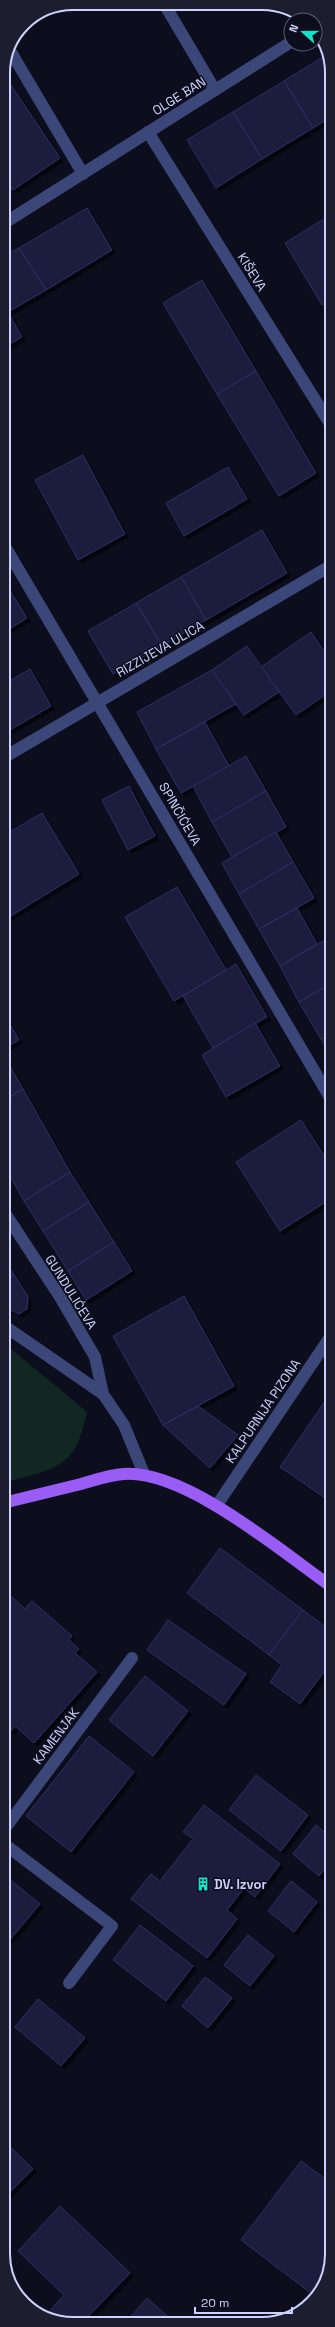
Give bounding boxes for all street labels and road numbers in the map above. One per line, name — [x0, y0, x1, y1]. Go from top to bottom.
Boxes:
street label: OLGE BAN — [149, 73, 209, 119]
street label: KIŠEVA — [234, 250, 270, 294]
street label: RIZZIJEVA ULICA — [113, 617, 207, 681]
street label: SPINČIĆEVA — [155, 779, 205, 849]
street label: GUNDULIĆEVA — [41, 1252, 101, 1332]
street label: KALPURNIJA PIZONA — [222, 1356, 304, 1466]
street label: KAMENJAK — [29, 1704, 83, 1768]

